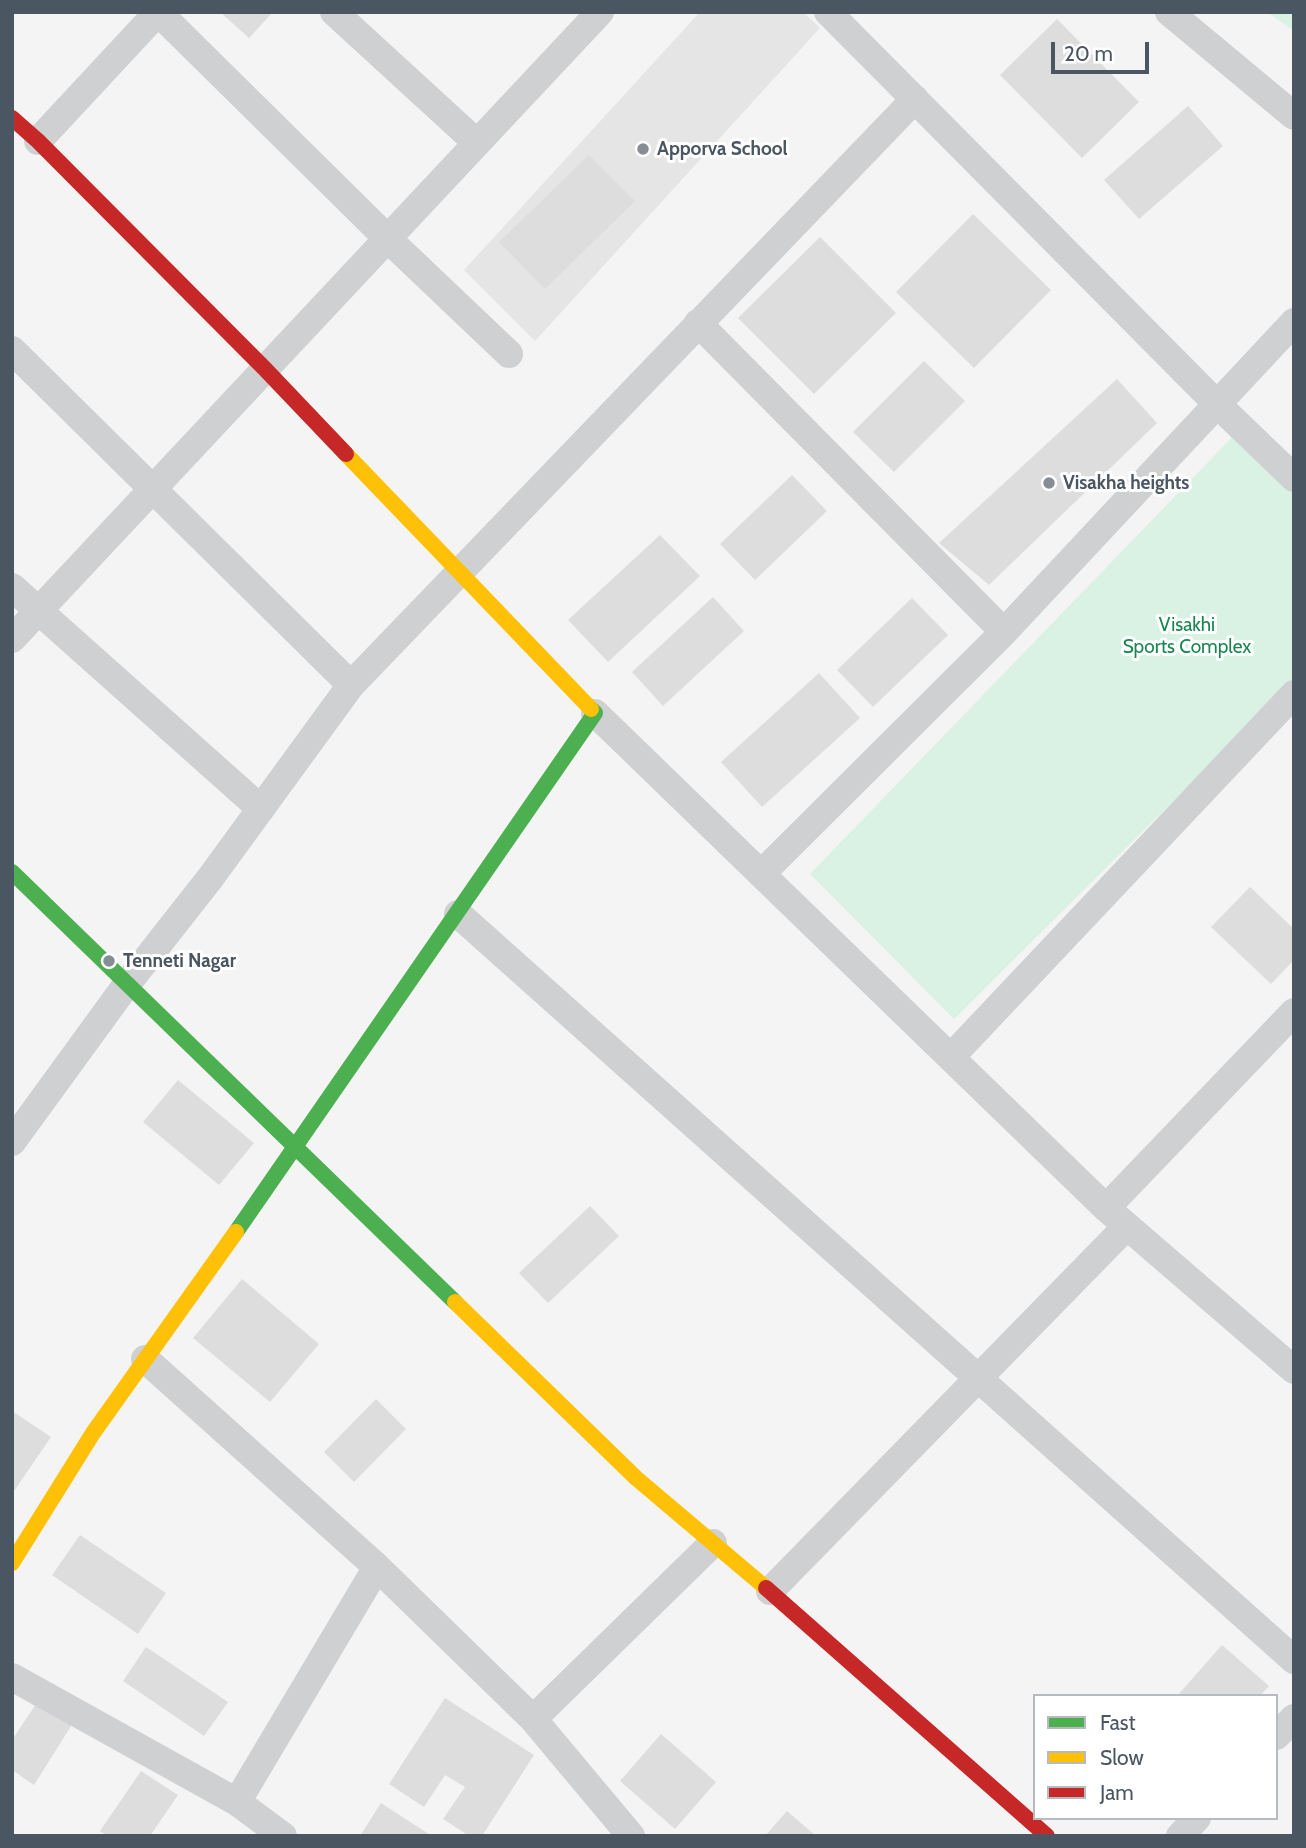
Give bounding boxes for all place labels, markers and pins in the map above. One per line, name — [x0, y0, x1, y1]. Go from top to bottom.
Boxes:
place label: Apporva School — [657, 138, 788, 160]
marker: Apporva School — [635, 141, 651, 157]
place label: Visakha heights — [1063, 472, 1189, 494]
marker: Visakha heights — [1041, 475, 1057, 491]
place label: Tenneti Nagar — [123, 950, 236, 972]
marker: Tenneti Nagar — [101, 953, 117, 969]

